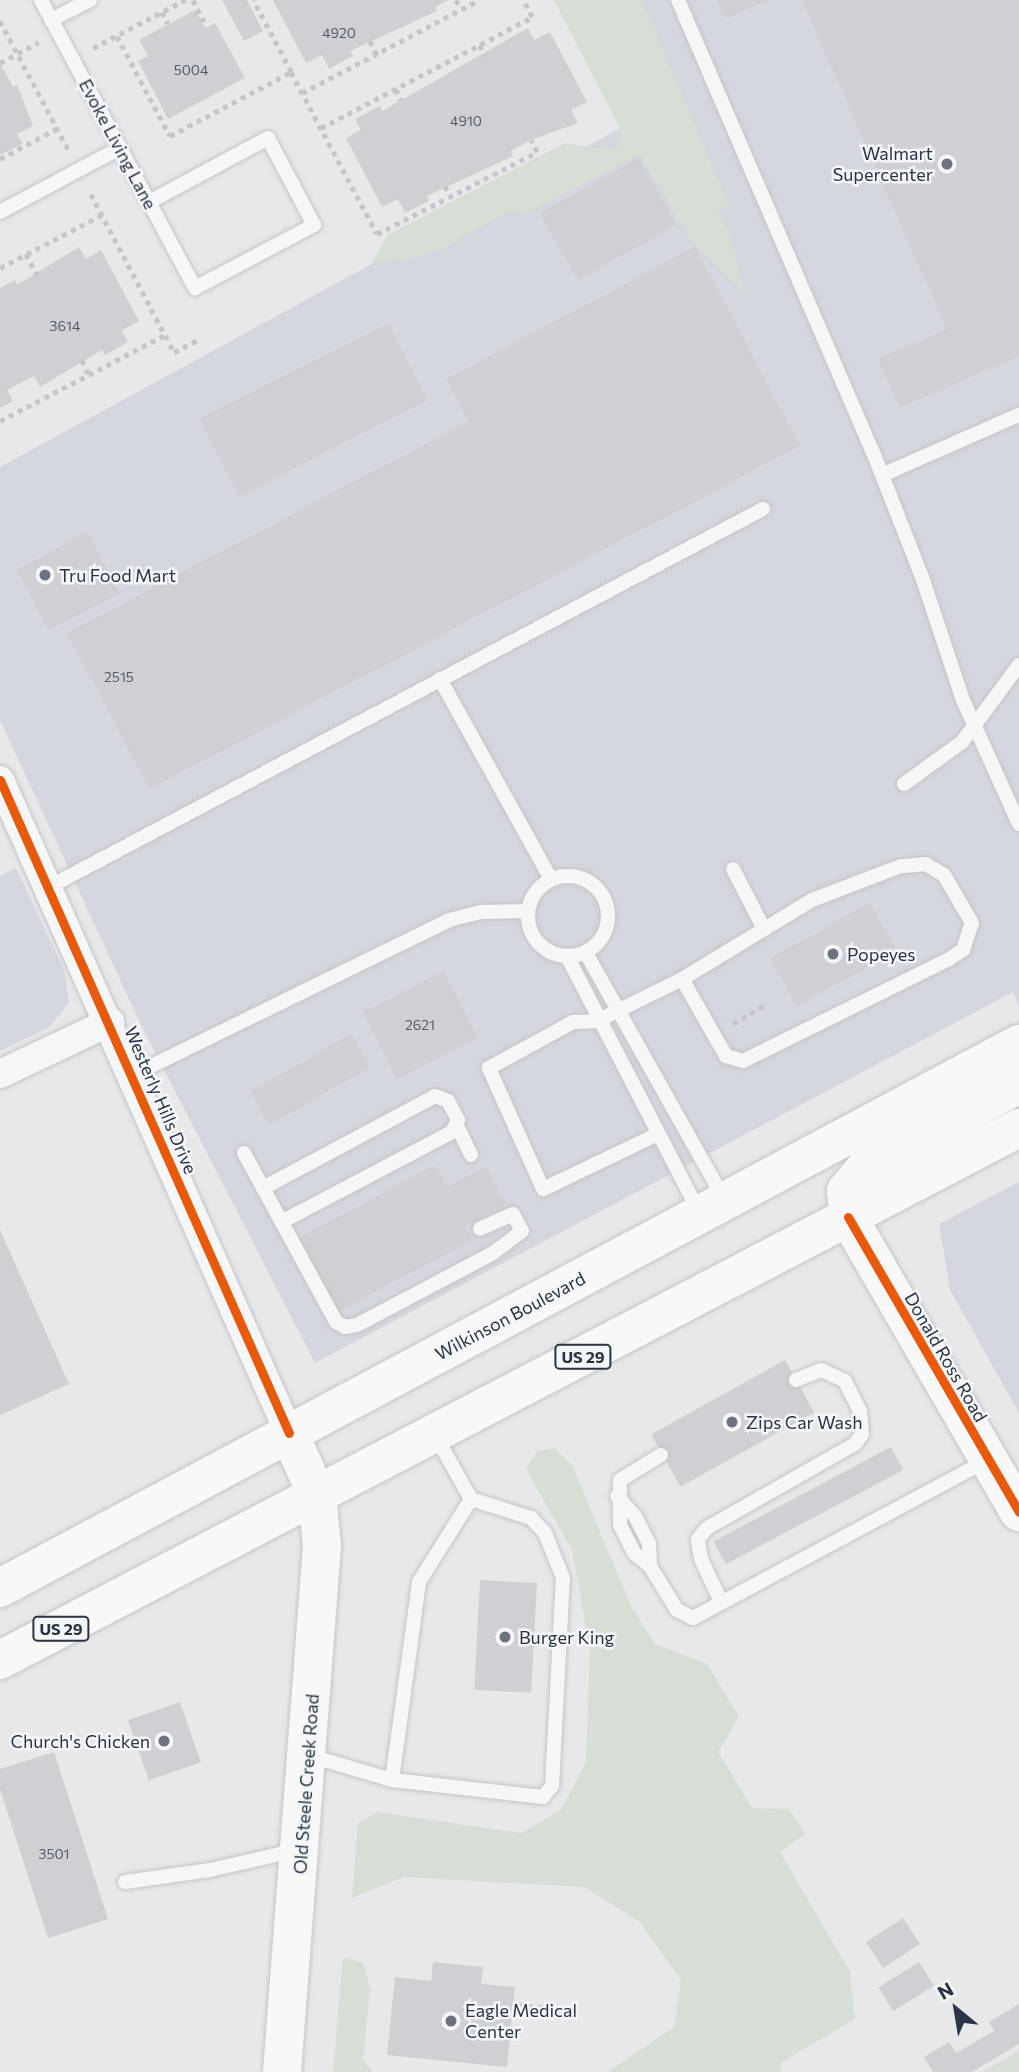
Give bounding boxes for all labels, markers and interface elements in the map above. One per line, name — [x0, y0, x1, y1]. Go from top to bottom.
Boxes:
house number: 4920 — [322, 25, 356, 41]
house number: 5004 — [174, 62, 208, 78]
street label: Evoke Living Lane — [75, 75, 161, 213]
house number: 4910 — [450, 113, 482, 129]
place label: Walmart Supercenter — [833, 143, 933, 186]
marker: Walmart Supercenter — [939, 156, 955, 172]
house number: 3614 — [50, 318, 80, 334]
place label: Tru Food Mart — [59, 564, 176, 586]
marker: Tru Food Mart — [37, 567, 53, 583]
house number: 2515 — [104, 669, 134, 685]
place label: Popeyes — [847, 943, 915, 965]
marker: Popeyes — [825, 946, 841, 962]
house number: 2621 — [405, 1017, 435, 1033]
street label: Westerly Hills Drive — [120, 1023, 202, 1177]
street label: Wilkinson Boulevard — [431, 1267, 589, 1365]
street label: Donald Ross Road — [900, 1288, 992, 1426]
road number: US 29 — [553, 1344, 613, 1370]
place label: Zips Car Wash — [746, 1411, 863, 1433]
marker: Zips Car Wash — [724, 1414, 740, 1430]
road number: US 29 — [31, 1616, 91, 1642]
place label: Burger King — [519, 1626, 614, 1648]
marker: Burger King — [497, 1629, 513, 1645]
street label: Old Steele Creek Road — [289, 1693, 323, 1875]
place label: Church's Chicken — [11, 1730, 150, 1752]
marker: Church's Chicken — [156, 1733, 172, 1749]
house number: 3501 — [38, 1846, 70, 1862]
north arrow — [921, 1974, 991, 2044]
text: N — [933, 1977, 957, 2004]
place label: Eagle Medical Center — [465, 2000, 577, 2042]
marker: Eagle Medical Center — [443, 2013, 459, 2029]

